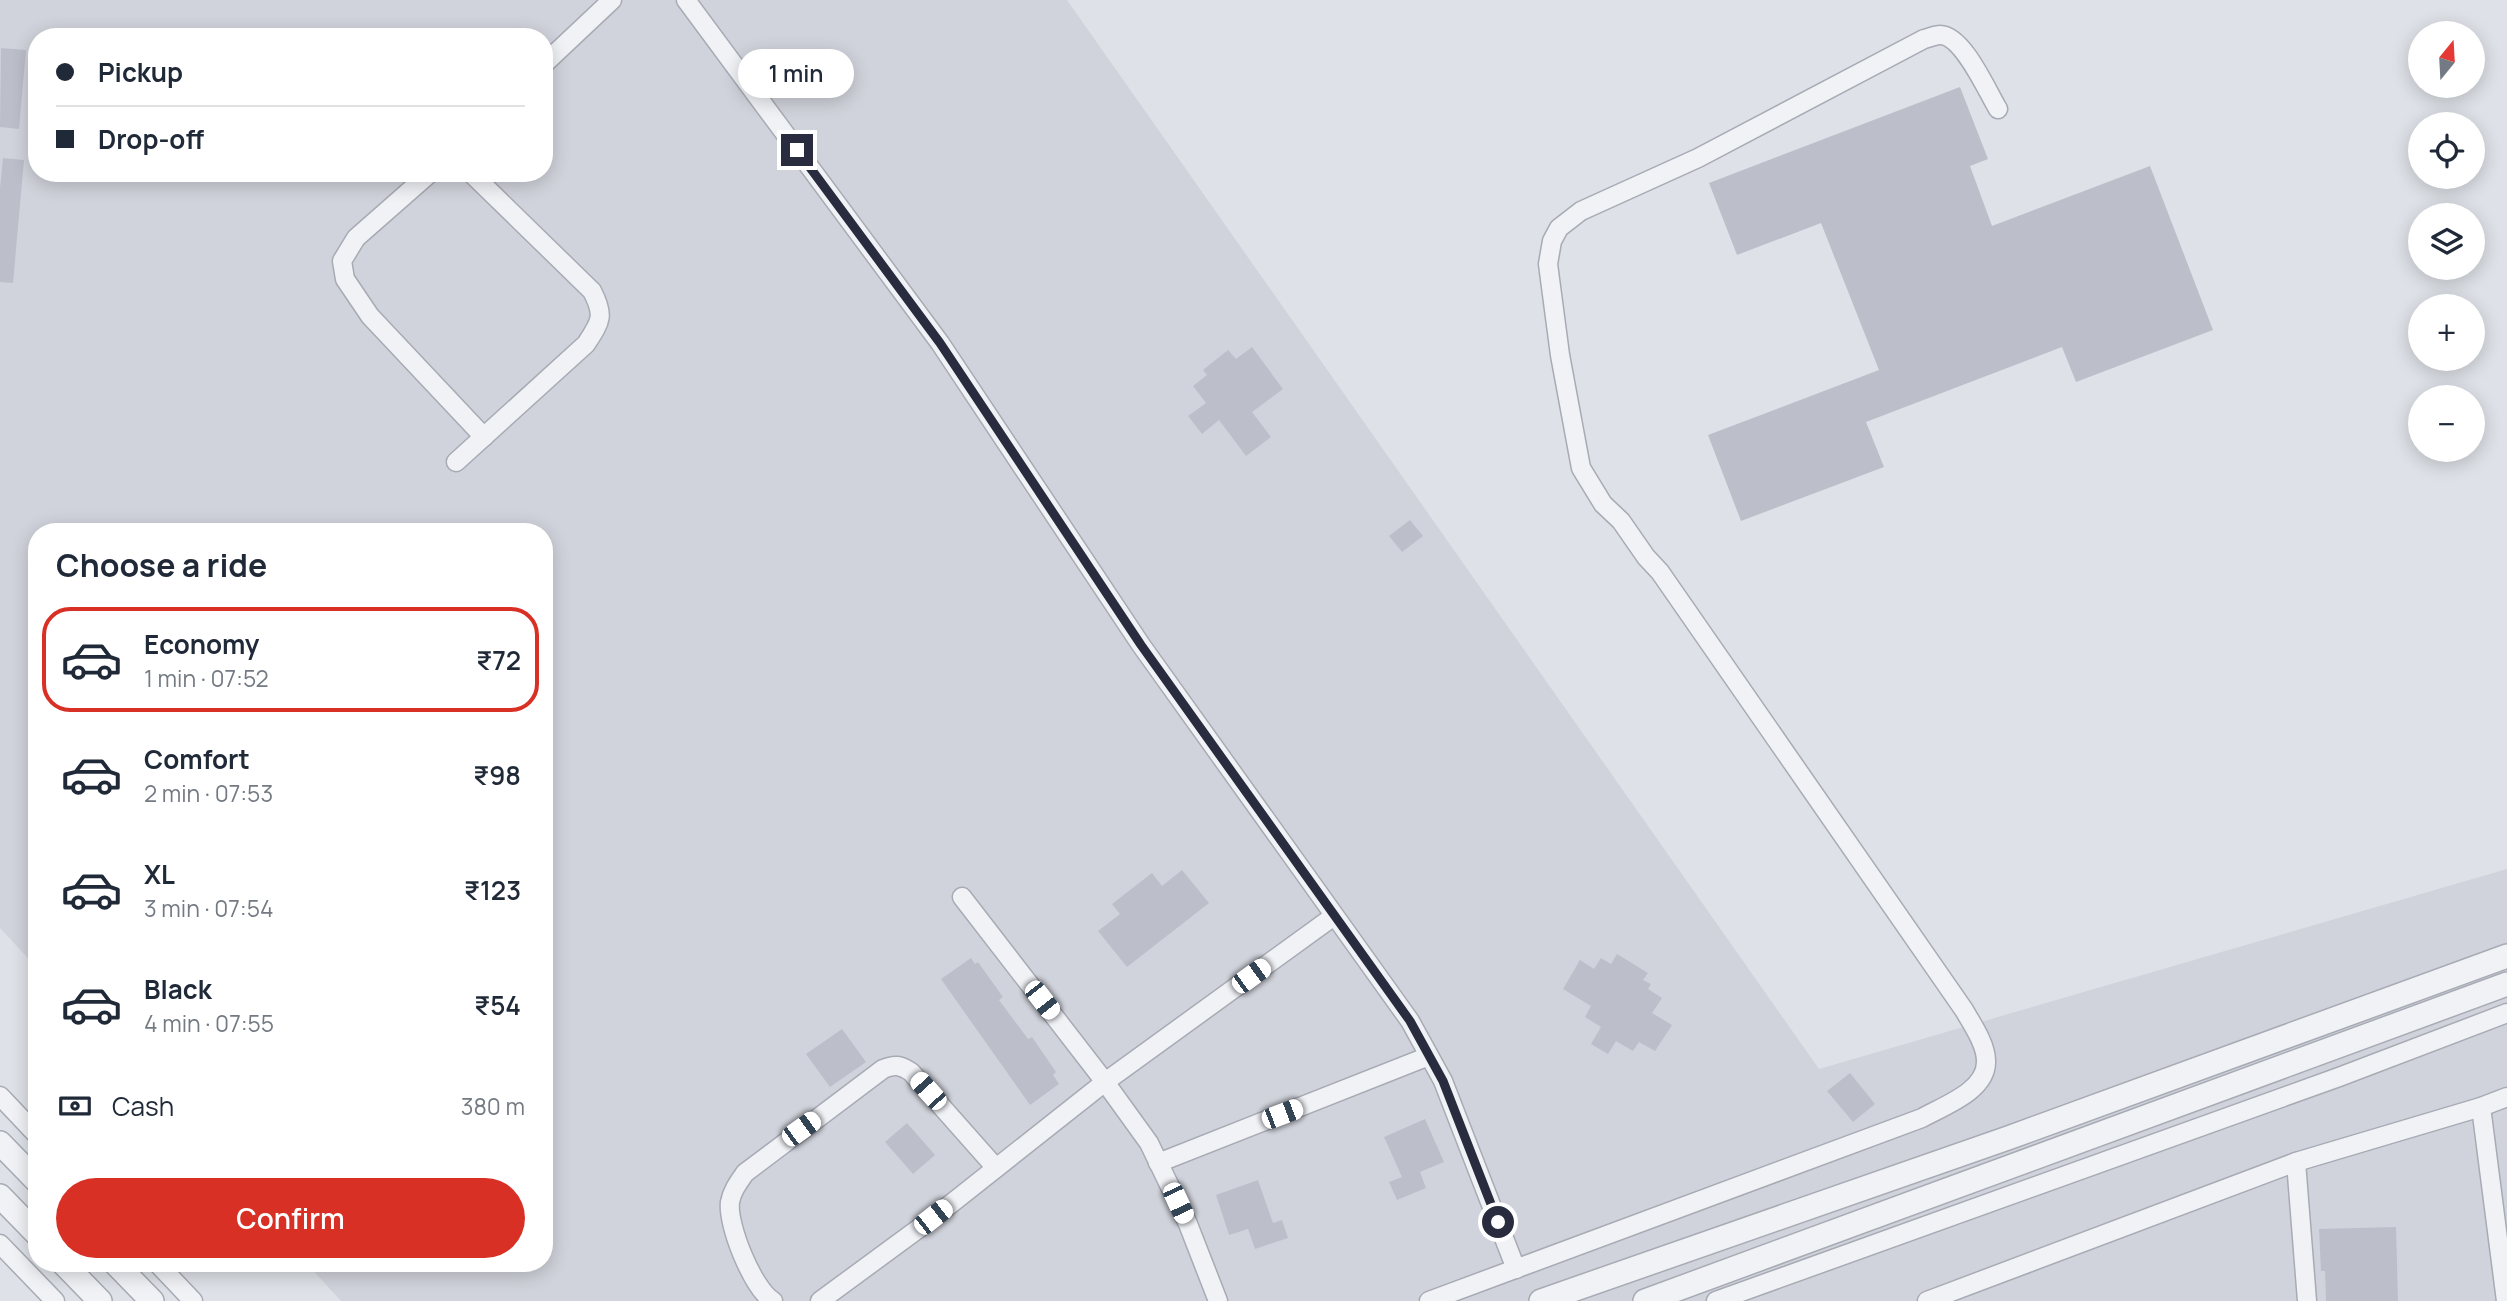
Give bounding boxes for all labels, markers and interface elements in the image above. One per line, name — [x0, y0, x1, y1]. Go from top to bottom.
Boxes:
north arrow — [2408, 21, 2485, 98]
map controls — [2408, 21, 2485, 462]
callout: 1 min — [739, 48, 855, 97]
text: Pickup — [98, 54, 183, 90]
text: 1 min — [769, 57, 823, 89]
button: locate — [2408, 112, 2485, 189]
text: Drop-off — [98, 121, 204, 157]
route end — [781, 134, 813, 166]
button: layers — [2408, 203, 2485, 280]
button: + — [2408, 294, 2485, 371]
button: − — [2408, 385, 2485, 462]
text: Choose a ride — [56, 543, 267, 587]
text: Economy — [144, 626, 259, 662]
icon: car — [60, 628, 123, 691]
text: ₹72 — [476, 642, 521, 678]
text: 1 min · 07:52 — [144, 662, 269, 694]
text: Comfort — [144, 741, 250, 777]
icon: car — [60, 743, 123, 806]
text: ₹98 — [473, 757, 521, 793]
text: 2 min · 07:53 — [144, 777, 273, 809]
text: XL — [144, 856, 175, 892]
icon: car — [60, 858, 123, 921]
text: ₹123 — [464, 872, 521, 908]
text: 3 min · 07:54 — [144, 892, 274, 924]
car — [1228, 955, 1275, 997]
text: Black — [144, 971, 212, 1007]
icon: car — [60, 973, 123, 1036]
car — [1021, 977, 1064, 1023]
text: ₹54 — [474, 987, 521, 1023]
text: 4 min · 07:55 — [144, 1007, 274, 1039]
car — [907, 1068, 950, 1114]
icon: cash — [56, 1087, 94, 1125]
text: Cash — [112, 1088, 174, 1124]
text: 380 m — [461, 1090, 525, 1122]
car — [1259, 1097, 1306, 1131]
car — [778, 1108, 825, 1150]
button: Confirm — [56, 1178, 525, 1258]
car — [1160, 1180, 1197, 1226]
car — [910, 1196, 957, 1238]
route start — [1482, 1206, 1514, 1238]

